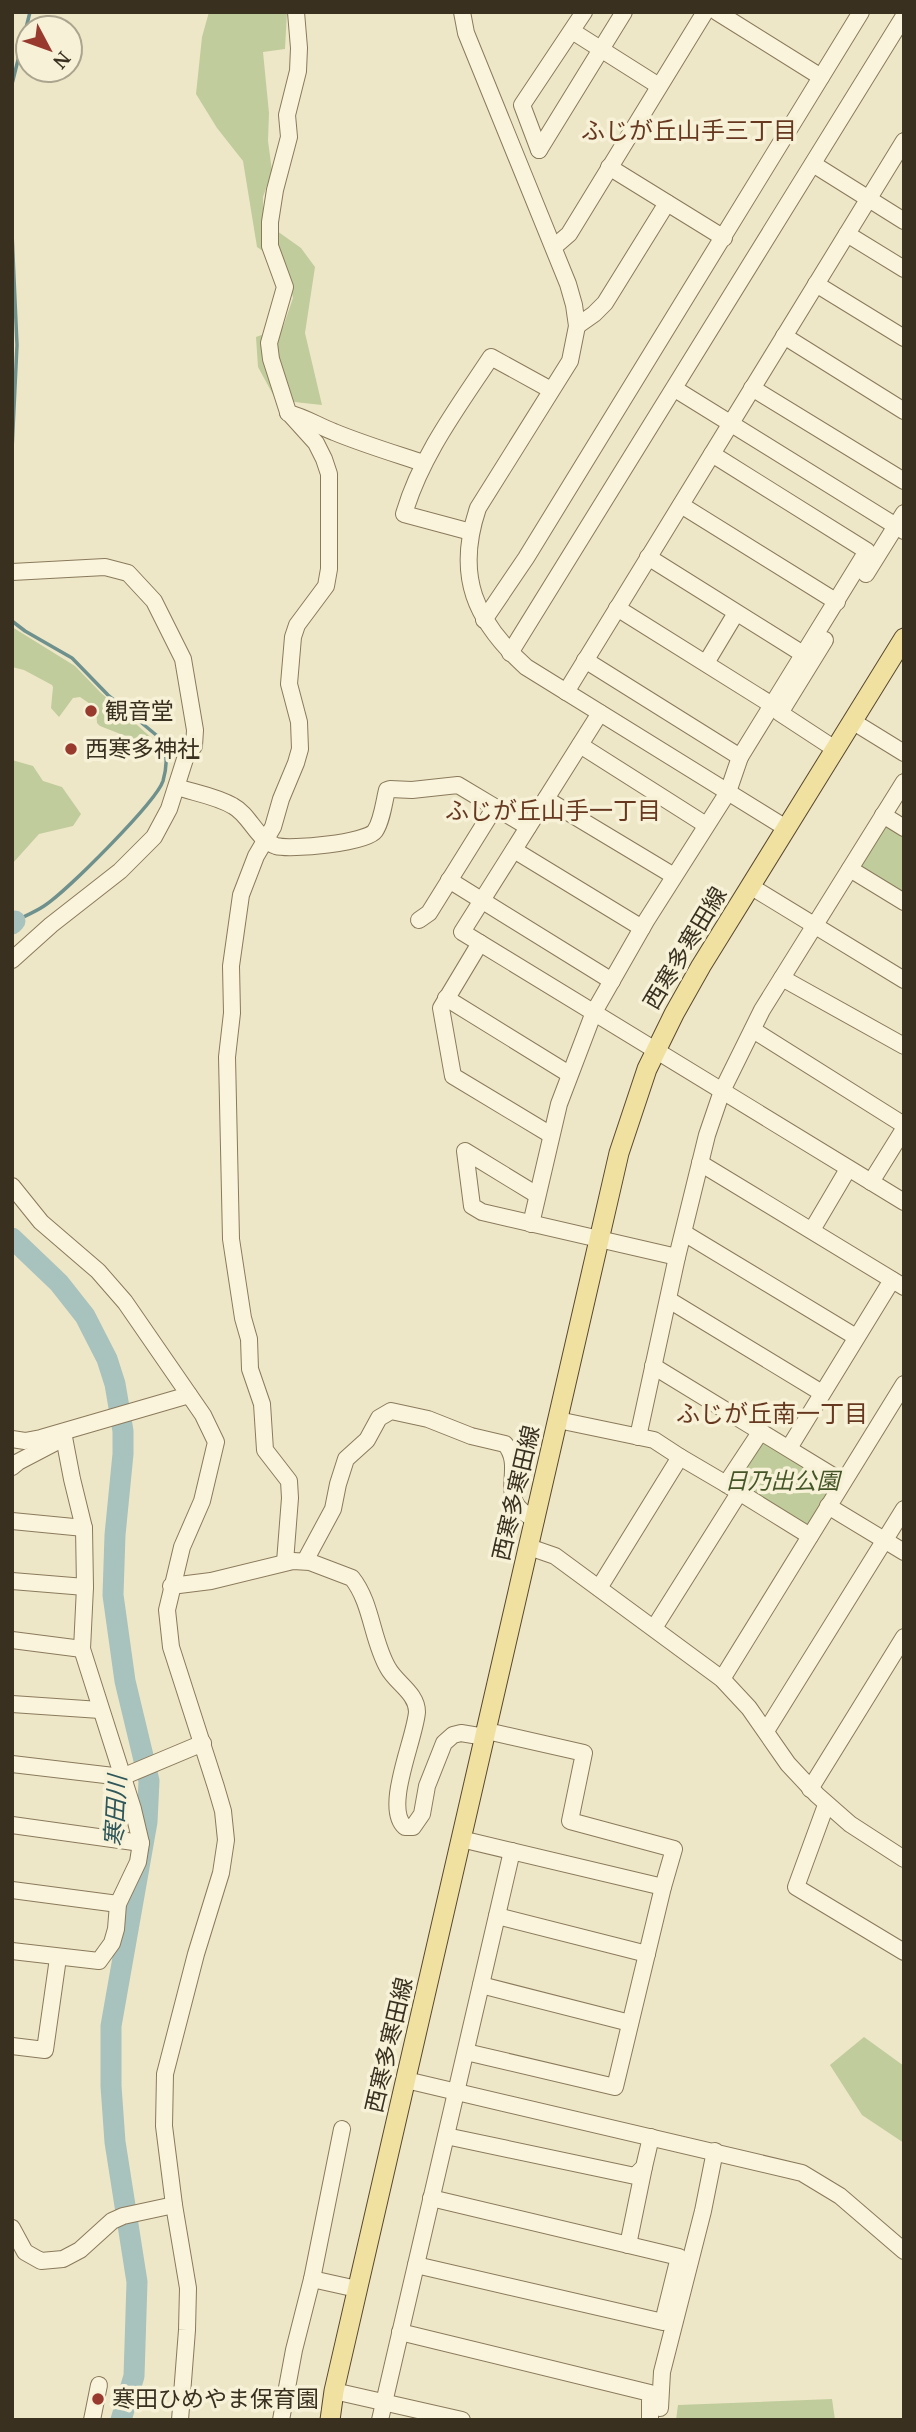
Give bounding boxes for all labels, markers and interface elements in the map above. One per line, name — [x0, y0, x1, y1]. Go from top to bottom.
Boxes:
north arrow — [14, 14, 84, 84]
text: N — [47, 46, 77, 74]
district label: ふじが丘山手三丁目 — [581, 113, 797, 146]
place label: 観音堂 — [105, 694, 174, 726]
marker: 観音堂 — [83, 703, 99, 719]
place label: 西寒多神社 — [85, 732, 200, 764]
marker: 西寒多神社 — [63, 741, 79, 757]
district label: ふじが丘山手一丁目 — [445, 793, 661, 826]
street label: 西寒多寒田線 — [635, 880, 733, 1015]
district label: ふじが丘南一丁目 — [676, 1396, 868, 1429]
street label: 西寒多寒田線 — [484, 1422, 546, 1564]
park label: 日乃出公園 — [725, 1464, 843, 1496]
water label: 寒田川 — [96, 1771, 133, 1848]
street label: 西寒多寒田線 — [357, 1974, 419, 2116]
place label: 寒田ひめやま保育園 — [112, 2382, 319, 2414]
marker: 寒田ひめやま保育園 — [90, 2391, 106, 2407]

